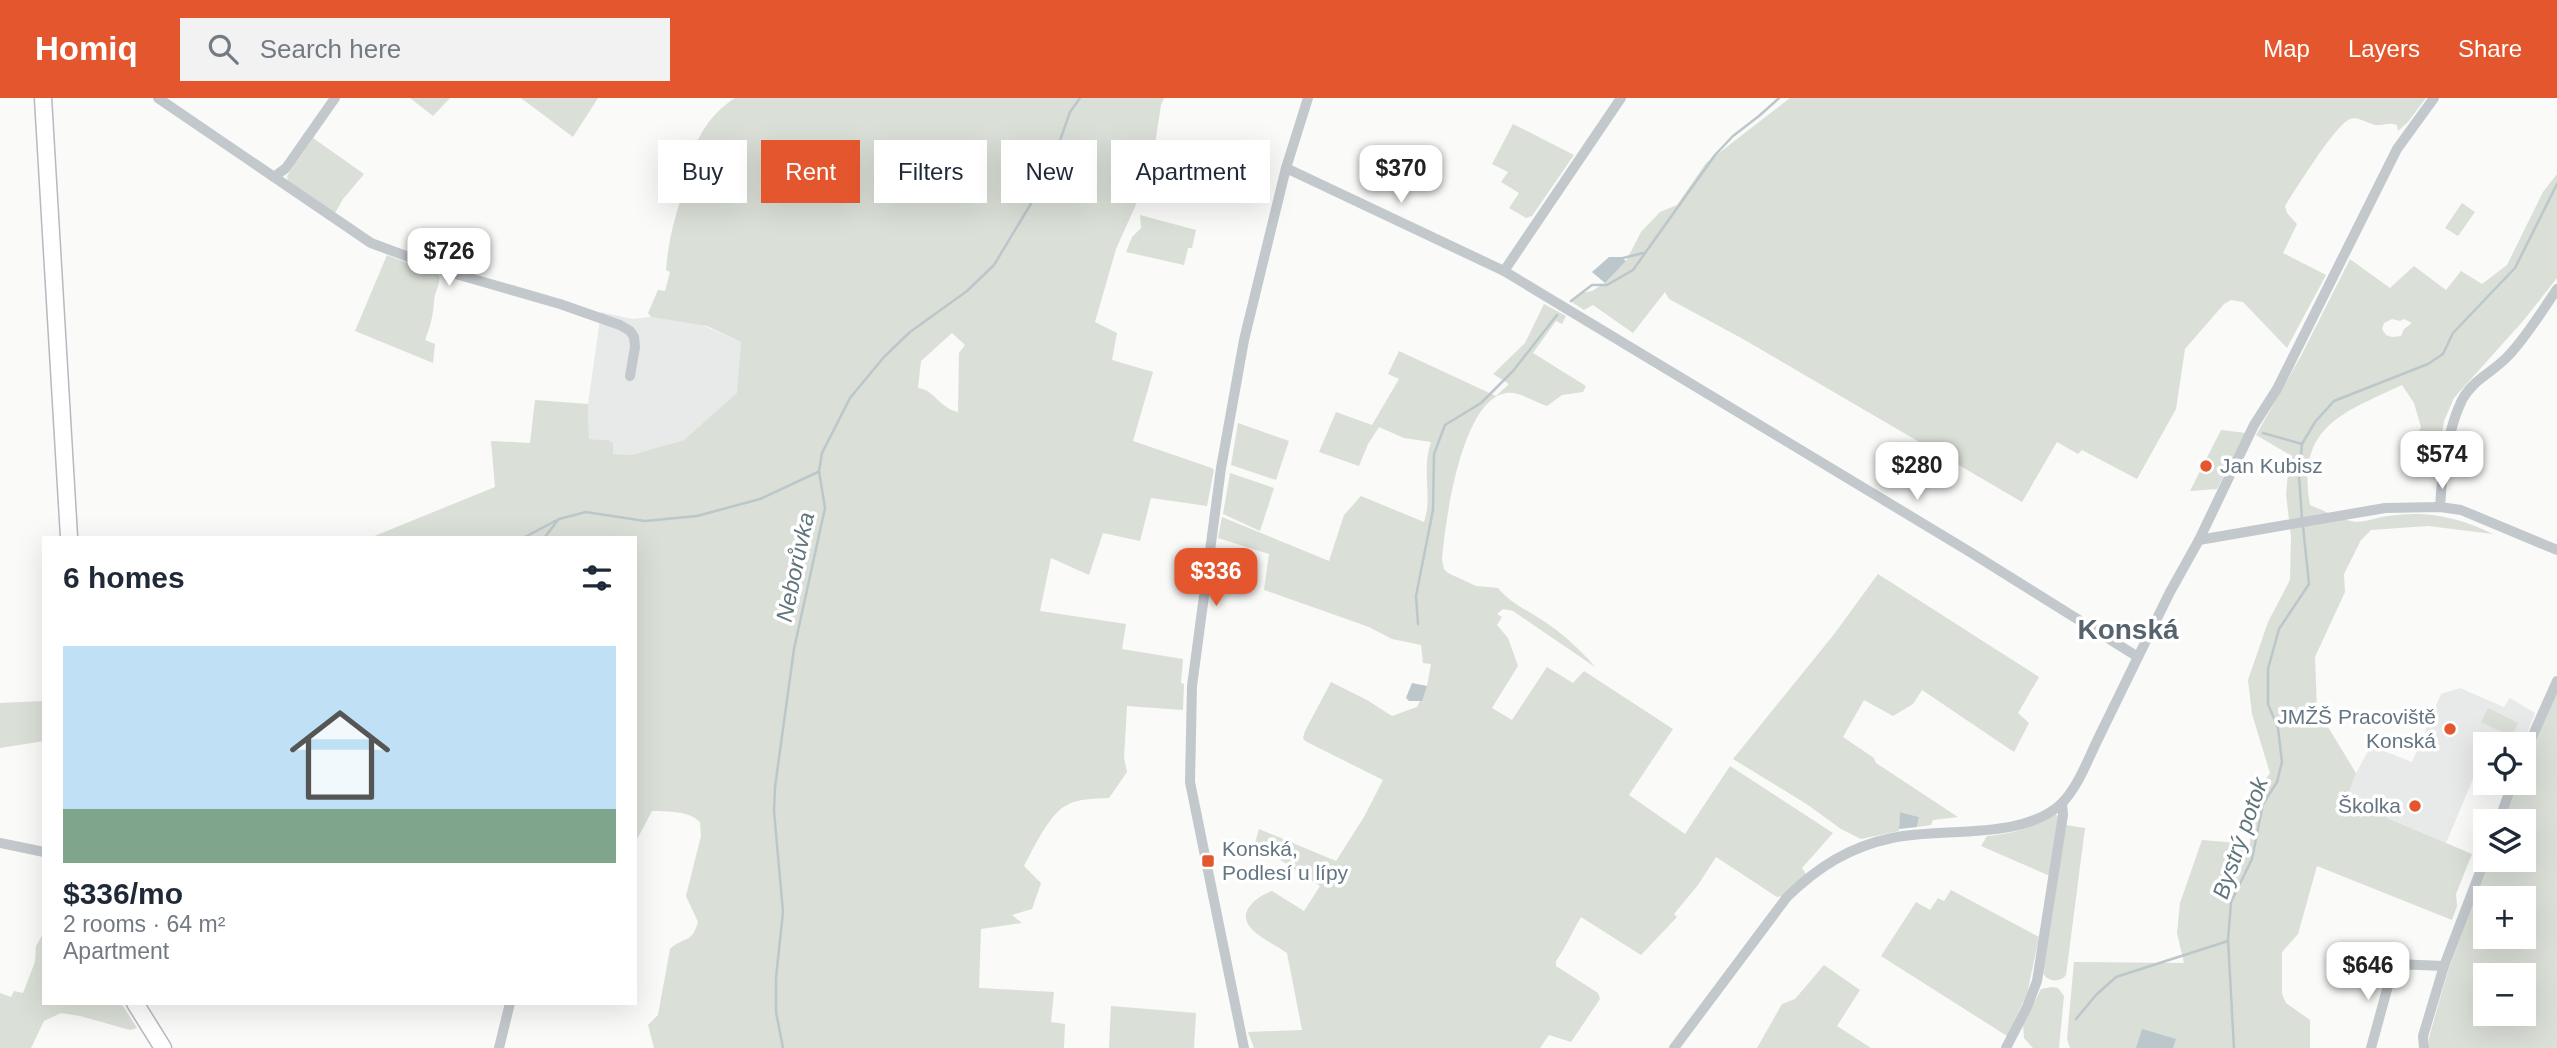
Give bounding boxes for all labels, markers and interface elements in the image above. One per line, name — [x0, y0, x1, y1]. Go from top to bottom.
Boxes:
search box — [180, 18, 670, 81]
text: Homiq — [35, 30, 138, 67]
icon: search — [204, 30, 242, 68]
text: Search here — [260, 34, 401, 64]
text: Map — [2263, 35, 2310, 62]
text: Layers — [2348, 35, 2420, 62]
text: Share — [2458, 35, 2522, 62]
chip: Buy — [658, 140, 747, 203]
chip: Rent — [761, 140, 860, 203]
chip: Filters — [874, 140, 987, 203]
chip: New — [1001, 140, 1097, 203]
chip: Apartment — [1111, 140, 1270, 203]
pin: $370 — [1360, 146, 1442, 205]
text: $370 — [1375, 155, 1427, 181]
pin: $726 — [408, 228, 490, 288]
text: $726 — [423, 238, 475, 264]
pin: $574 — [2401, 432, 2483, 491]
text: $574 — [2416, 441, 2468, 467]
pin: $280 — [1876, 442, 1958, 502]
text: $280 — [1891, 452, 1943, 478]
place label: Jan Kubisz — [2220, 454, 2323, 477]
marker: Jan Kubisz — [2198, 458, 2214, 474]
water label: Neborůvka — [771, 510, 819, 624]
pin: $336 — [1175, 548, 1257, 608]
text: $336 — [1190, 558, 1242, 584]
icon: filters — [578, 559, 616, 597]
text: 6 homes — [63, 561, 185, 594]
district label: Konská — [2077, 614, 2179, 645]
icon: home — [277, 692, 403, 818]
place label: JMŽŠ Pracoviště Konská — [2277, 705, 2436, 752]
marker: JMŽŠ Pracoviště Konská — [2442, 721, 2458, 737]
map controls — [2473, 732, 2536, 1026]
button: locate — [2473, 732, 2536, 795]
water label: Bystrý potok — [2207, 773, 2273, 902]
place label: Školka — [2338, 794, 2401, 817]
marker: Školka — [2407, 798, 2423, 814]
button: layers — [2473, 809, 2536, 872]
place label: Konská, Podlesí u lípy — [1222, 837, 1349, 884]
marker: Konská, Podlesí u lípy — [1200, 853, 1216, 869]
text: $336/mo — [63, 877, 183, 910]
button: + — [2473, 886, 2536, 949]
text: 2 rooms · 64 m² — [63, 911, 225, 937]
text: Apartment — [63, 938, 169, 964]
pin: $646 — [2327, 942, 2409, 1002]
text: $646 — [2342, 952, 2394, 978]
button: − — [2473, 963, 2536, 1026]

